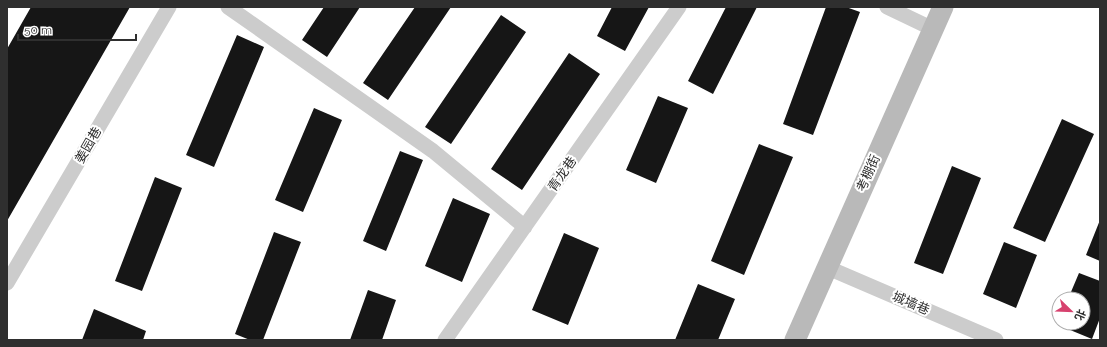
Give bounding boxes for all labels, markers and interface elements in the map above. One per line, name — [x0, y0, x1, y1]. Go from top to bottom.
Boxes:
scale bar — [18, 16, 136, 42]
text: 50 m — [24, 23, 52, 37]
street label: 姜园巷 — [72, 124, 104, 166]
street label: 考棚街 — [853, 152, 883, 194]
street label: 青龙巷 — [545, 154, 579, 194]
street label: 城墙巷 — [890, 288, 932, 318]
north arrow — [1051, 291, 1091, 331]
text: 北 — [1072, 307, 1088, 322]

